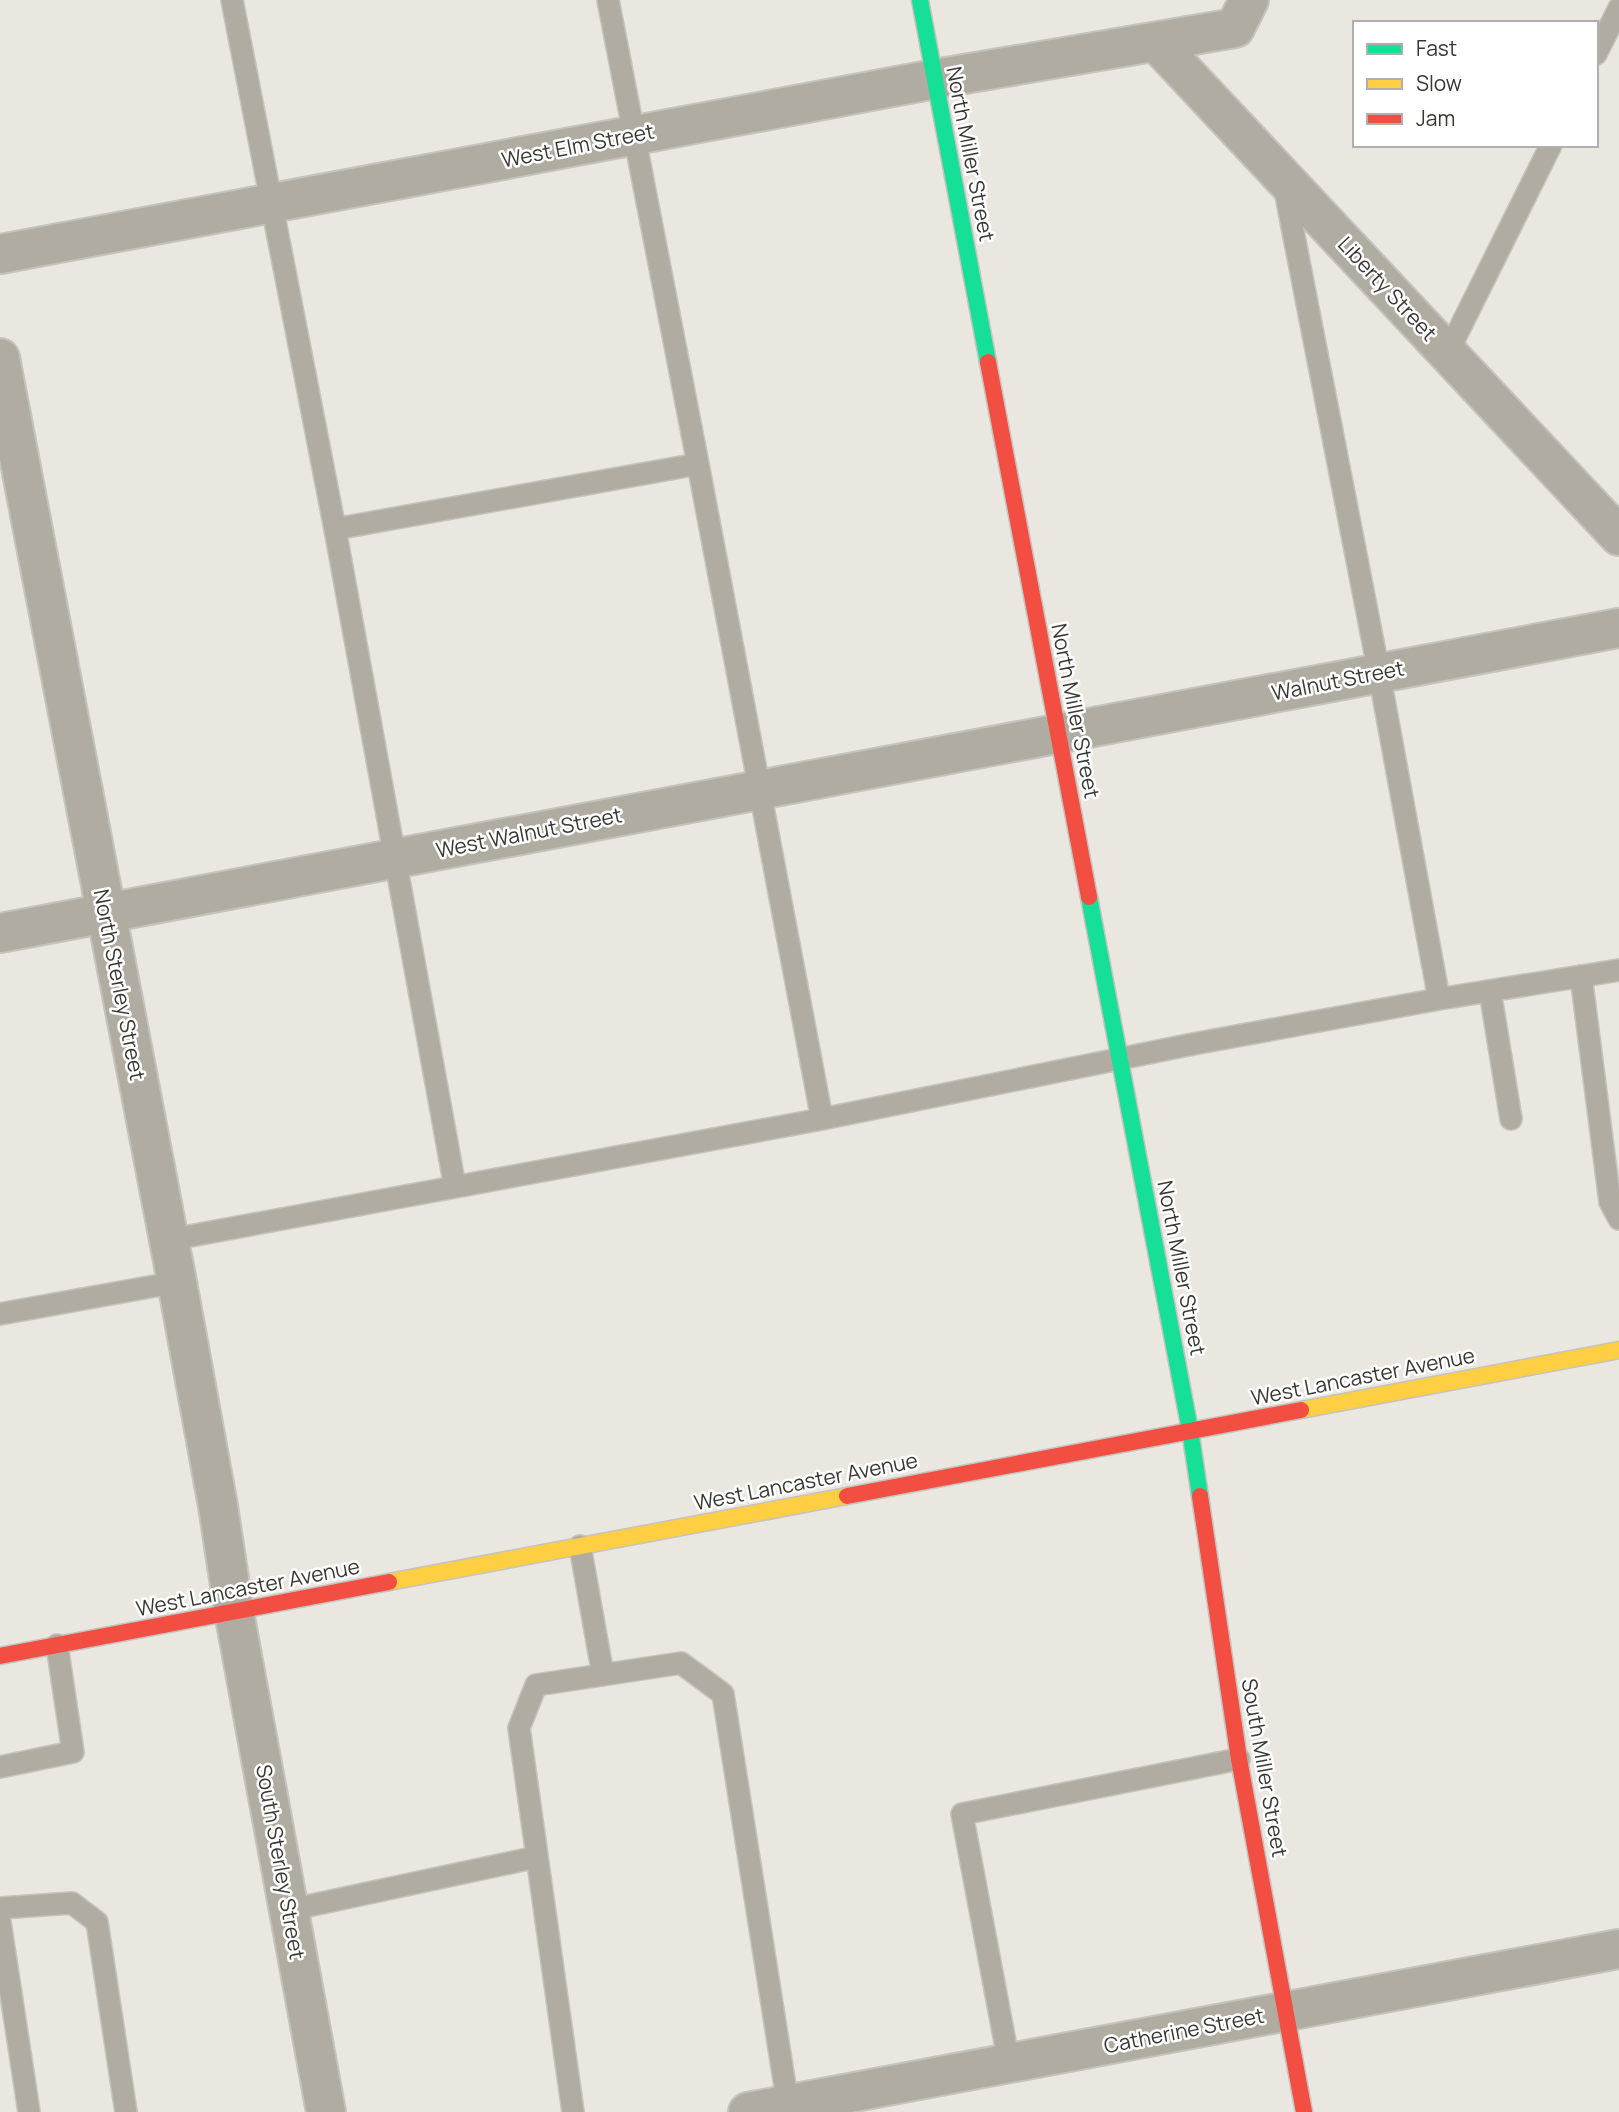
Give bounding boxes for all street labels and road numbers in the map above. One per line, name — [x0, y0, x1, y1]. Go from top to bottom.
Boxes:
street label: North Miller Street — [940, 64, 1002, 244]
street label: West Elm Street — [499, 117, 656, 174]
street label: Liberty Street — [1332, 230, 1443, 346]
street label: North Miller Street — [1045, 621, 1107, 801]
street label: Walnut Street — [1269, 653, 1407, 707]
street label: West Walnut Street — [433, 800, 624, 864]
street label: North Sterley Street — [88, 887, 152, 1083]
street label: North Miller Street — [1151, 1178, 1213, 1358]
street label: West Lancaster Avenue — [1249, 1341, 1477, 1411]
street label: West Lancaster Avenue — [692, 1446, 920, 1516]
street label: West Lancaster Avenue — [134, 1552, 362, 1622]
street label: South Miller Street — [1235, 1676, 1294, 1859]
street label: South Sterley Street — [250, 1762, 312, 1962]
street label: Catherine Street — [1101, 2001, 1266, 2059]

